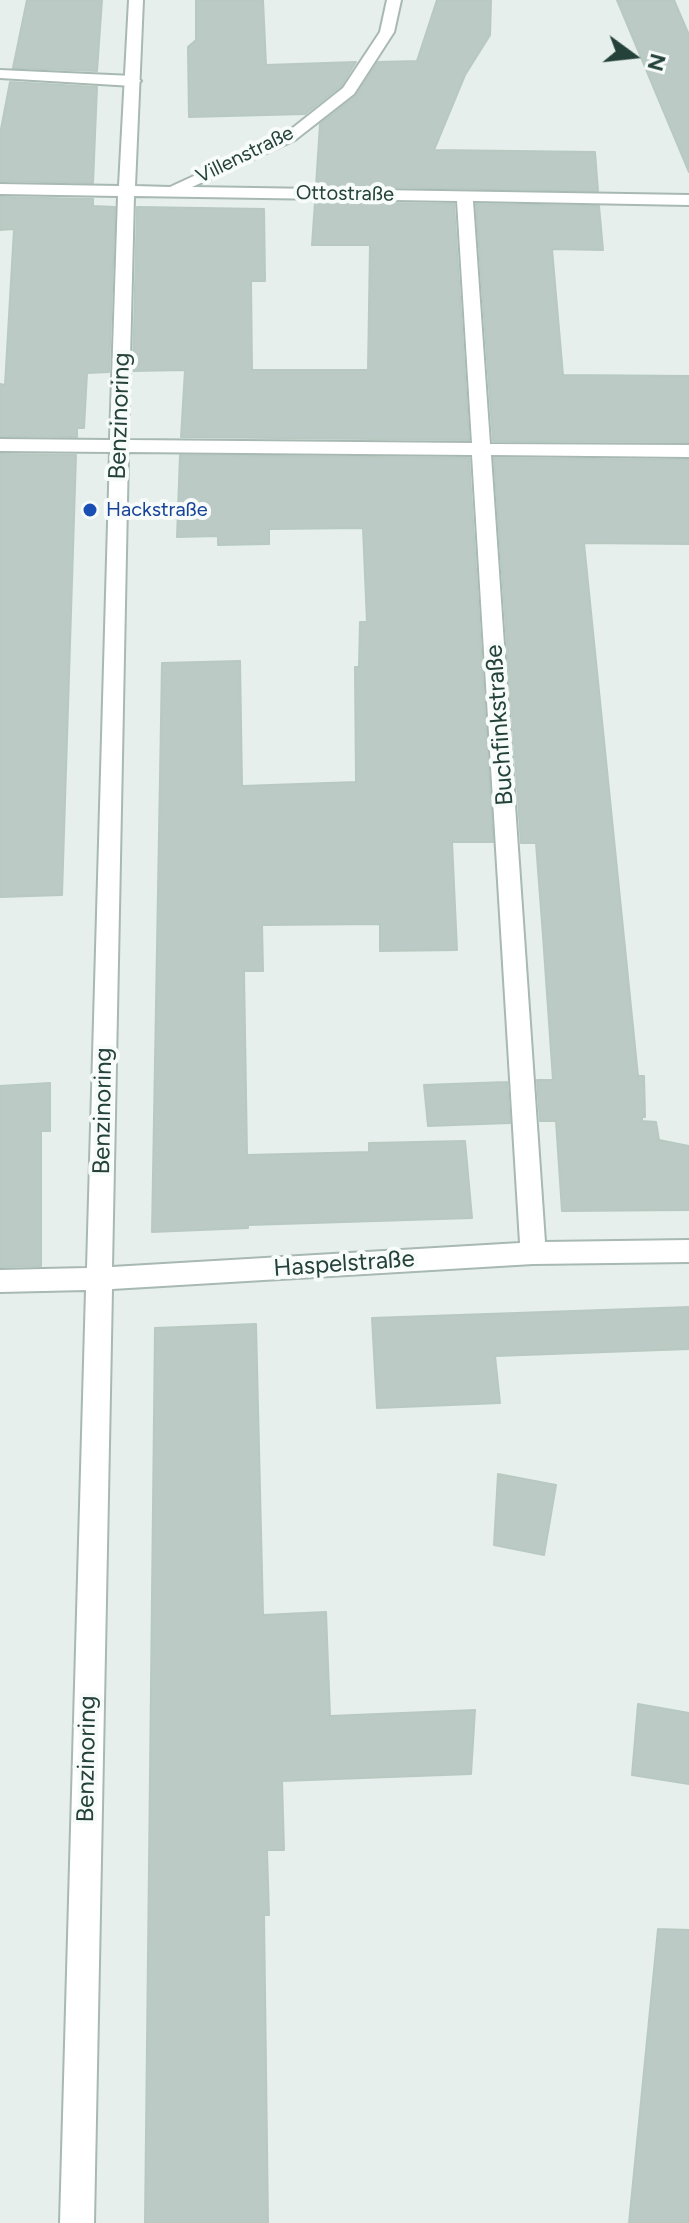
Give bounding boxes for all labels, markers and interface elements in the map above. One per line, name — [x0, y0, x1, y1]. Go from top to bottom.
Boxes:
north arrow — [593, 16, 673, 96]
text: N — [641, 51, 672, 74]
street label: Villenstraße — [192, 121, 298, 189]
street label: Ottostraße — [296, 181, 394, 207]
street label: Benzinoring — [103, 352, 137, 480]
place label: Hackstraße — [106, 498, 208, 522]
marker: Hackstraße — [81, 501, 99, 519]
street label: Buchfinkstraße — [480, 644, 520, 806]
street label: Benzinoring — [87, 1047, 119, 1175]
street label: Haspelstraße — [273, 1245, 415, 1283]
street label: Benzinoring — [71, 1695, 103, 1823]

